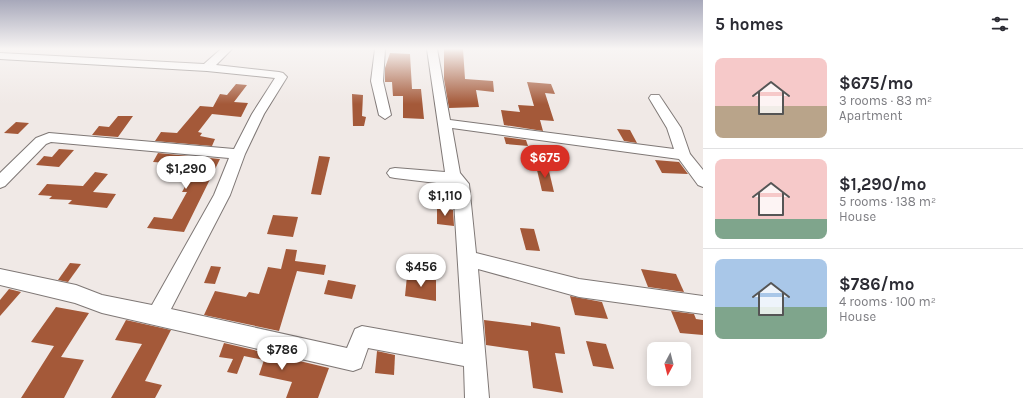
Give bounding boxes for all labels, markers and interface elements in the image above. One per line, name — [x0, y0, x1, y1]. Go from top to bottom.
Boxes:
icon: filters — [989, 13, 1011, 35]
text: 5 homes — [715, 14, 784, 34]
text: $675/mo — [839, 73, 913, 93]
icon: home — [747, 74, 795, 122]
text: 3 rooms · 83 m² — [839, 93, 932, 108]
text: Apartment — [839, 108, 902, 123]
pin: $675 — [521, 145, 569, 179]
text: $675 — [530, 150, 560, 165]
pin: $1,290 — [153, 156, 219, 190]
text: $1,290 — [166, 161, 206, 176]
text: $1,290/mo — [839, 174, 926, 194]
icon: home — [747, 175, 795, 223]
pin: $1,110 — [412, 183, 478, 217]
text: $1,110 — [428, 188, 462, 203]
text: 5 rooms · 138 m² — [839, 194, 936, 209]
text: House — [839, 209, 876, 224]
pin: $456 — [397, 254, 445, 288]
text: $456 — [405, 259, 437, 274]
text: $786/mo — [839, 274, 914, 294]
icon: home — [747, 275, 795, 323]
text: 4 rooms · 100 m² — [839, 294, 936, 309]
text: House — [839, 309, 876, 324]
pin: $786 — [258, 337, 306, 371]
text: $786 — [266, 342, 298, 357]
north arrow — [647, 342, 691, 386]
map controls — [647, 342, 691, 386]

